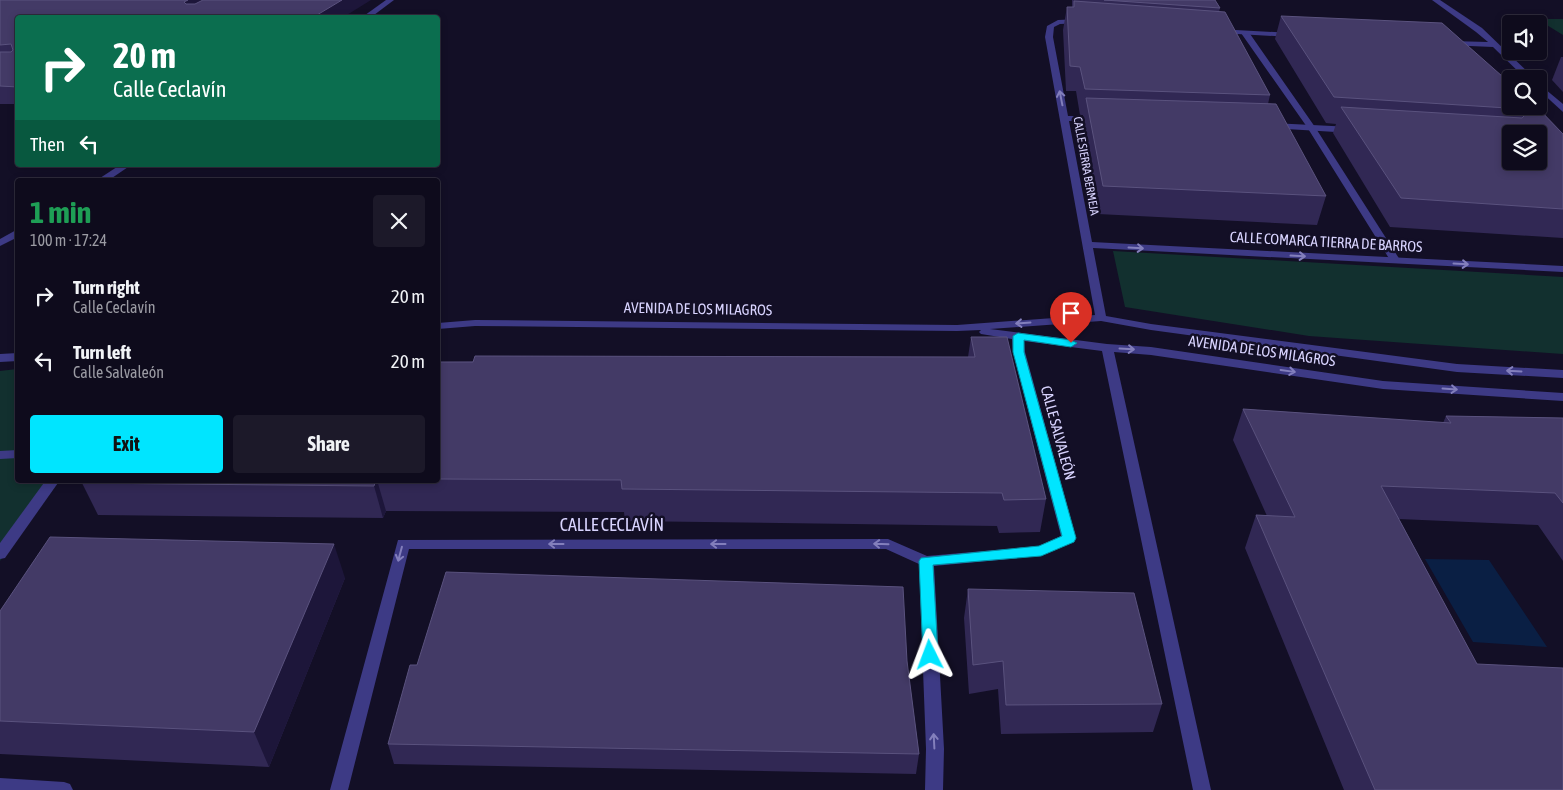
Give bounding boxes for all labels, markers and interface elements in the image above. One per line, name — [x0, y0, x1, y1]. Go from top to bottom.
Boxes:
map controls — [1502, 15, 1547, 170]
button: sound — [1502, 15, 1547, 60]
icon: right — [30, 35, 95, 100]
text: 20 m — [113, 35, 176, 75]
button: search — [1502, 70, 1547, 115]
text: Calle Ceclavín — [113, 76, 226, 102]
one-way arrow — [1055, 90, 1065, 106]
street label: CALLE SIERRA BERMEJA — [1070, 116, 1102, 216]
button: layers — [1502, 125, 1547, 170]
icon: left — [75, 130, 103, 158]
text: Then — [30, 133, 65, 155]
text: 1 min — [30, 195, 91, 229]
button: close — [373, 195, 425, 247]
street label: CALLE COMARCA TIERRA DE BARROS — [1229, 228, 1423, 255]
text: 100 m · 17:24 — [30, 231, 107, 249]
one-way arrow — [1128, 243, 1144, 252]
one-way arrow — [1290, 251, 1306, 260]
one-way arrow — [1452, 259, 1468, 268]
text: Turn right — [73, 276, 140, 298]
icon: right — [30, 282, 58, 310]
text: 20 m — [391, 285, 425, 307]
pin — [1050, 292, 1092, 343]
text: Calle Ceclavín — [73, 298, 155, 316]
street label: AVENIDA DE LOS MILAGROS — [624, 299, 772, 318]
icon: arrive — [1057, 299, 1085, 327]
one-way arrow — [1015, 319, 1031, 328]
street label: AVENIDA DE LOS MILAGROS — [1188, 332, 1337, 369]
text: Turn left — [73, 341, 131, 363]
one-way arrow — [1119, 345, 1135, 354]
icon: left — [30, 347, 58, 375]
text: 20 m — [391, 350, 425, 372]
text: Calle Salvaleón — [73, 363, 164, 381]
one-way arrow — [1280, 366, 1296, 376]
one-way arrow — [1507, 367, 1523, 376]
street label: CALLE SALVALEÓN — [1038, 384, 1079, 482]
one-way arrow — [1441, 385, 1457, 394]
button: Exit — [30, 415, 223, 473]
button: Share — [233, 415, 425, 473]
street label: CALLE CECLAVÍN — [560, 514, 664, 535]
one-way arrow — [548, 539, 564, 549]
one-way arrow — [710, 539, 726, 549]
one-way arrow — [873, 540, 889, 549]
one-way arrow — [395, 545, 405, 561]
position arrow — [903, 628, 955, 680]
one-way arrow — [930, 734, 939, 750]

